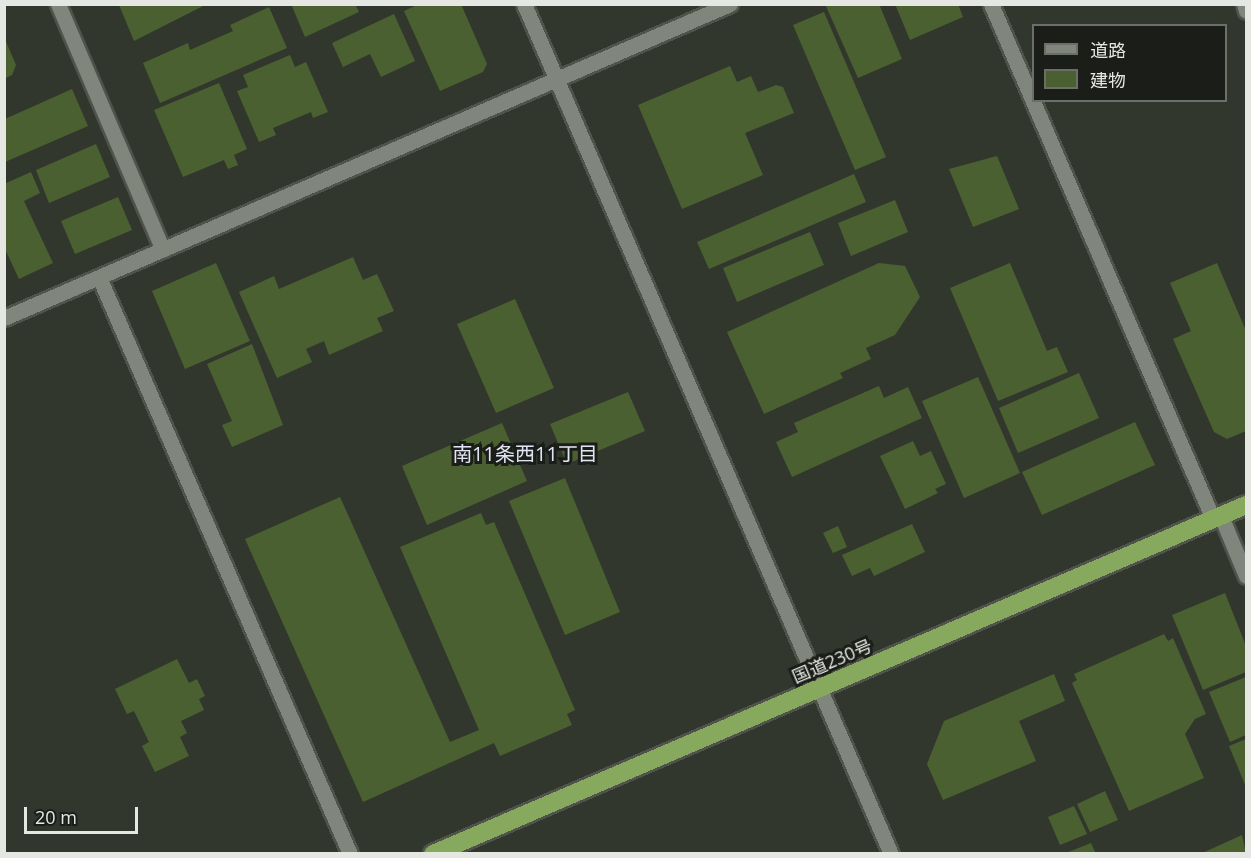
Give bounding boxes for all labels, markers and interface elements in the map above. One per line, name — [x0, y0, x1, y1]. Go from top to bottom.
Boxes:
legend — [1032, 24, 1227, 102]
text: 道路 — [1090, 38, 1126, 62]
text: 建物 — [1090, 68, 1126, 92]
district label: 南11条西11丁目 — [452, 441, 598, 465]
street label: 国道230号 — [789, 634, 875, 688]
scale bar — [27, 795, 141, 833]
text: 20 m — [35, 805, 77, 829]

